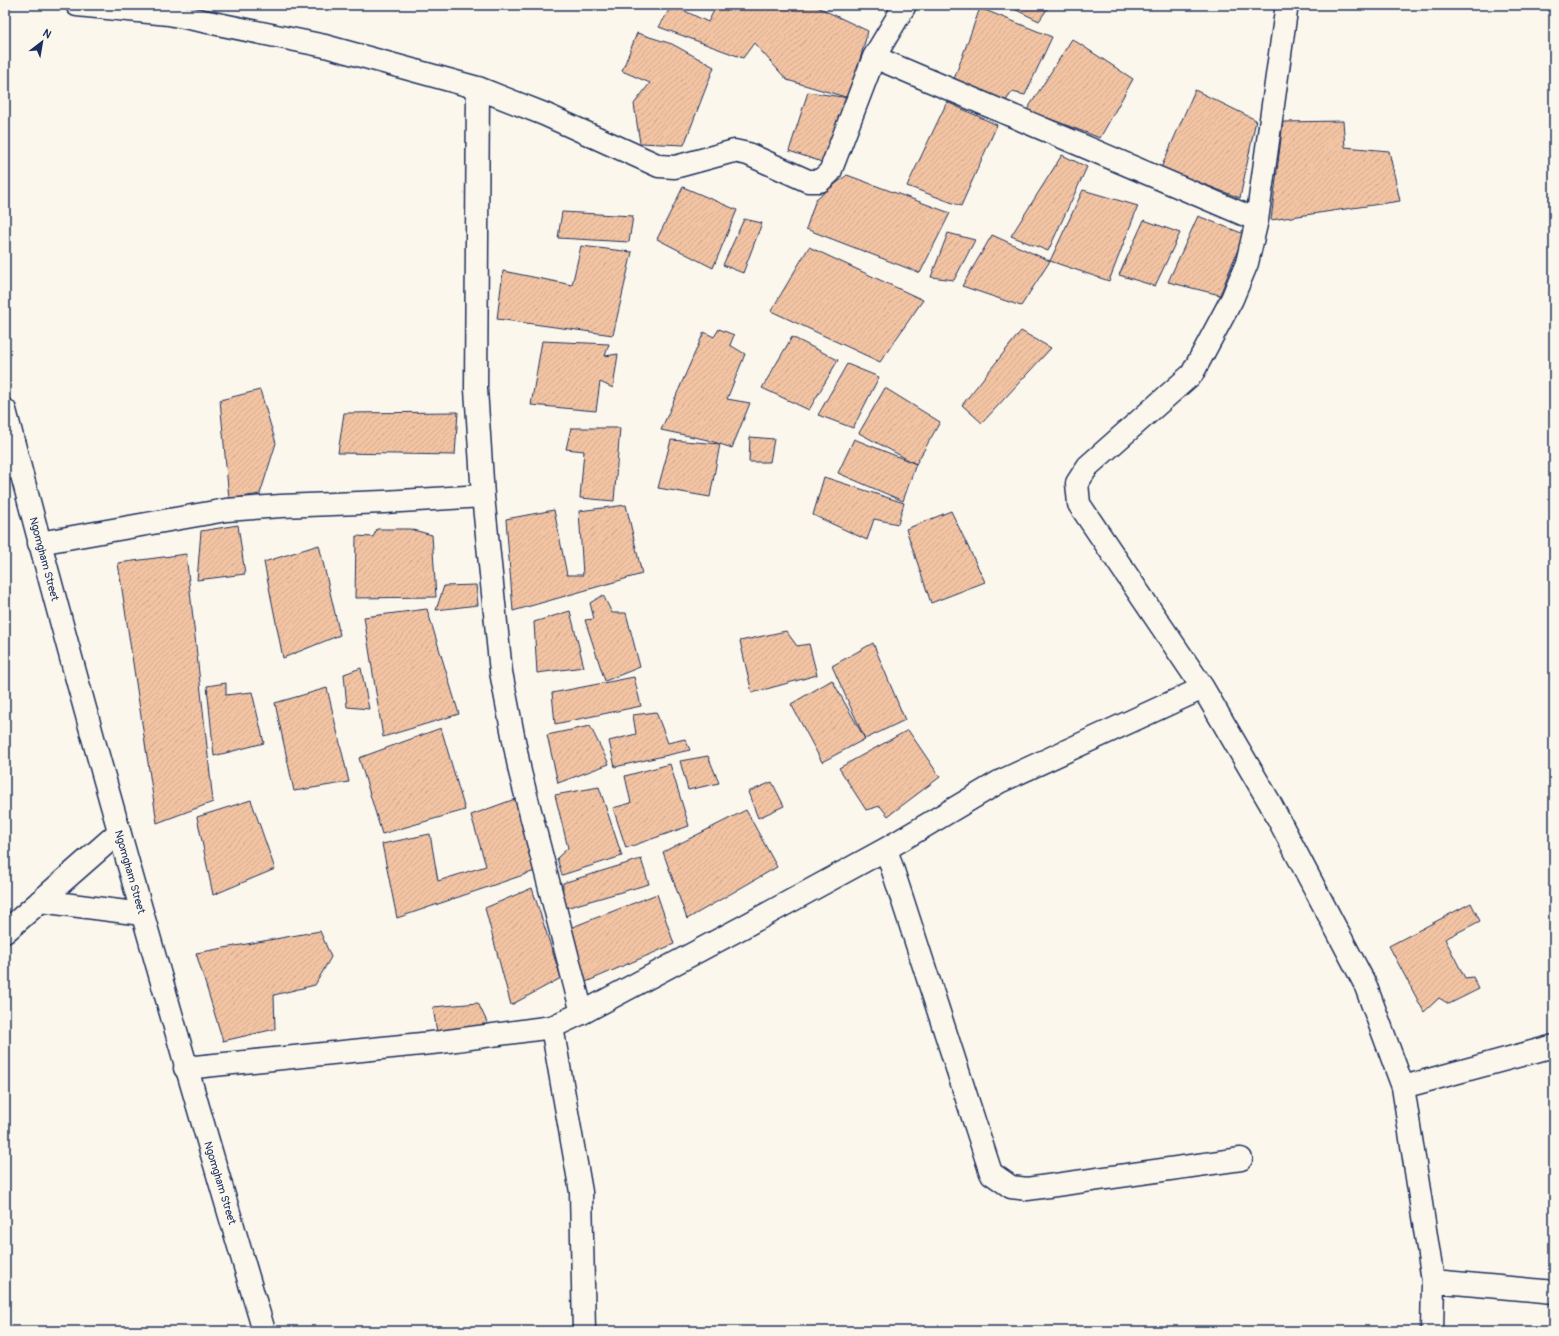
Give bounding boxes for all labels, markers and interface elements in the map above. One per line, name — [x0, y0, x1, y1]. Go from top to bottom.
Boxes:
north arrow — [22, 22, 62, 62]
text: N — [40, 26, 54, 42]
street label: Ngomgham Street — [27, 516, 62, 603]
street label: Ngomgham Street — [112, 829, 148, 916]
street label: Ngomgham Street — [201, 1140, 239, 1227]

